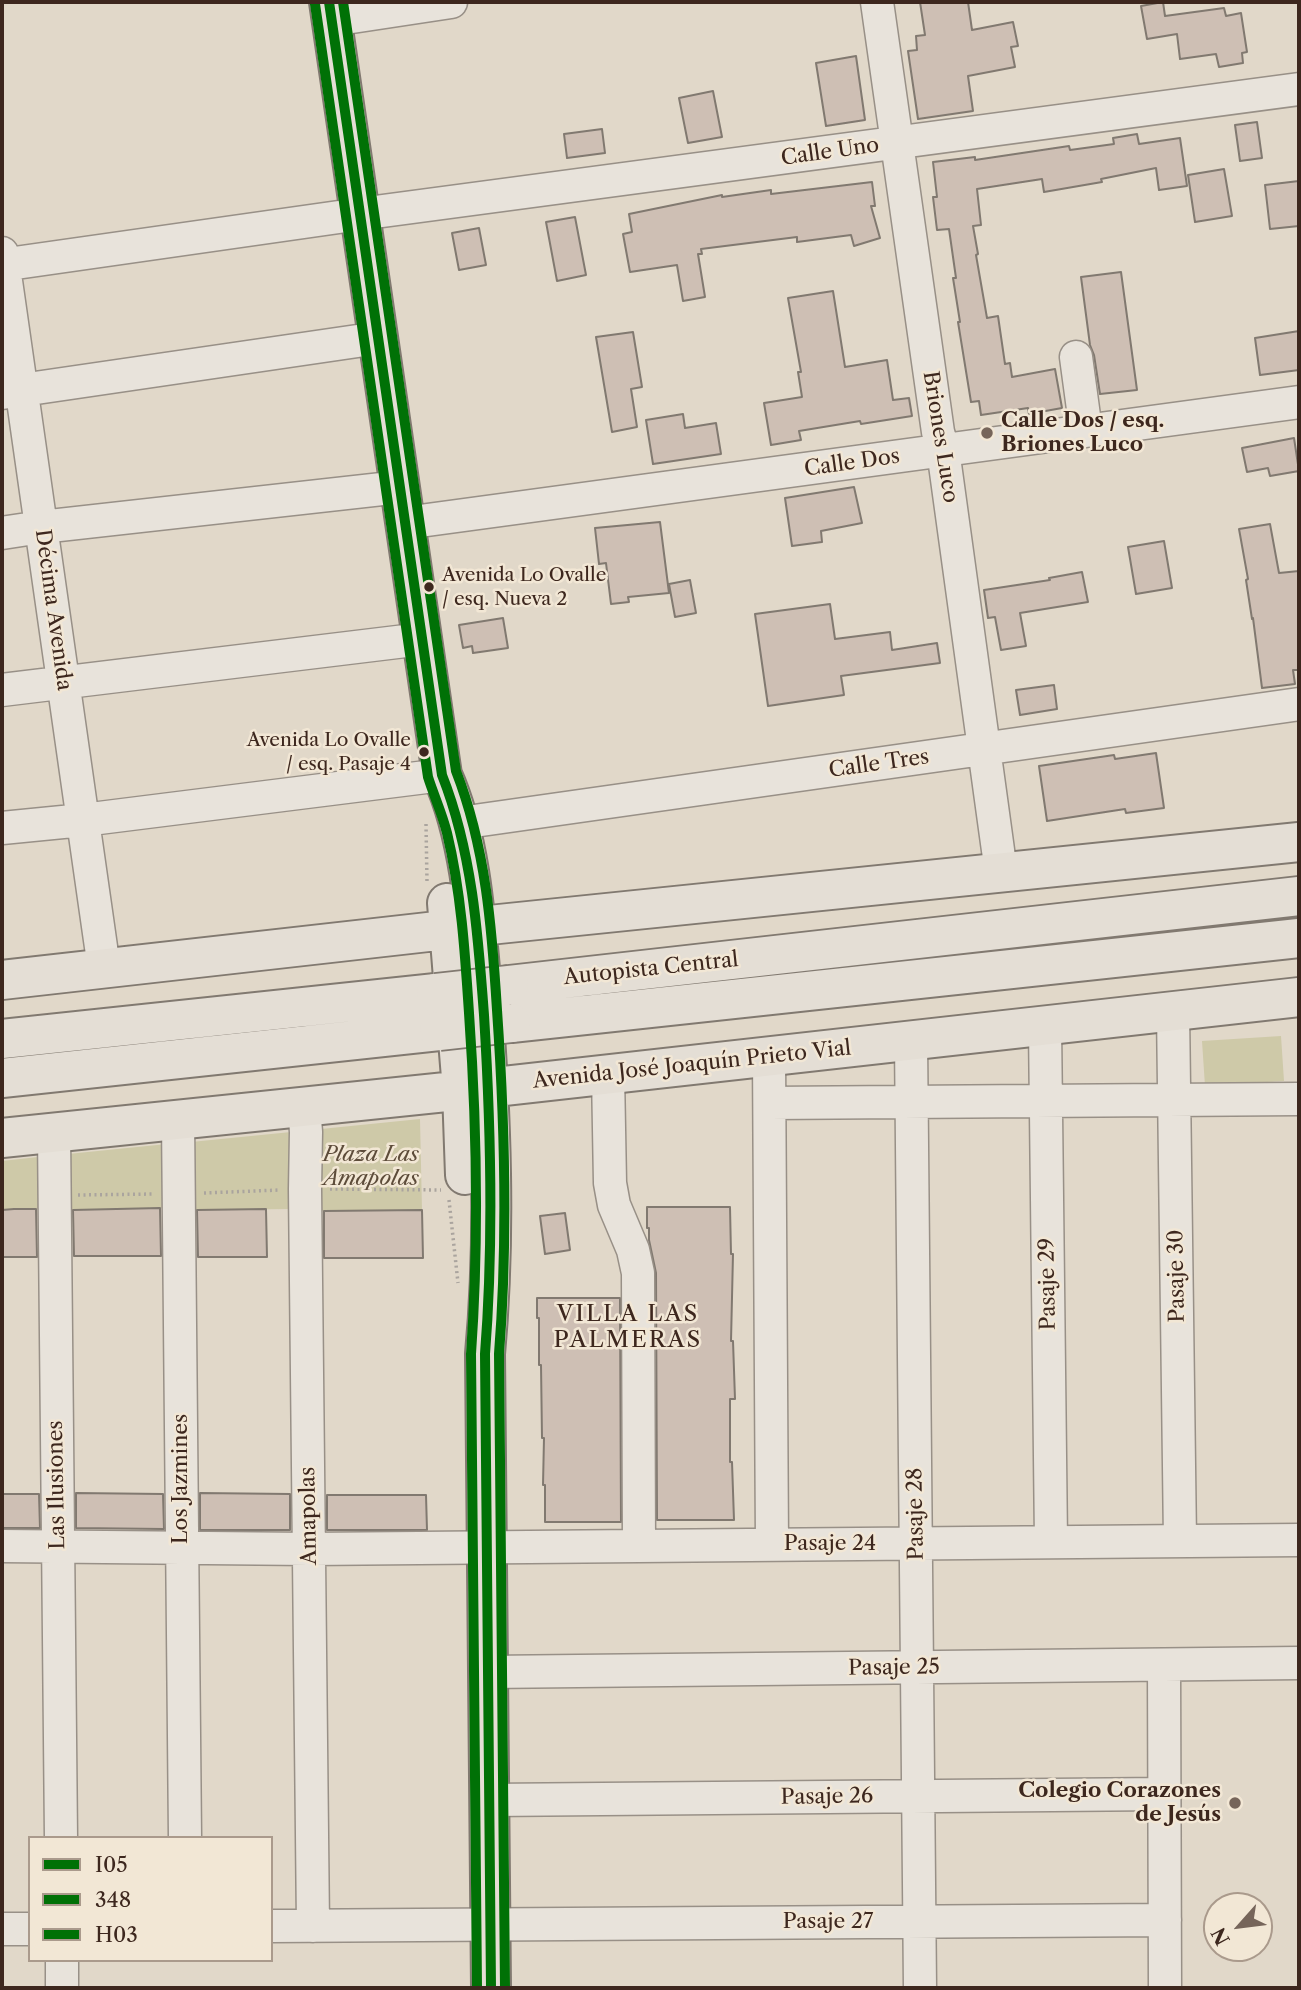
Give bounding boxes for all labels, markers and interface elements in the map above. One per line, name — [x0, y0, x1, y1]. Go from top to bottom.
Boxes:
street label: Calle Uno — [779, 133, 881, 171]
street label: Briones Luco — [917, 369, 963, 505]
place label: Calle Dos / esq. Briones Luco — [1001, 408, 1164, 458]
marker: Calle Dos / esq. Briones Luco — [979, 425, 995, 441]
street label: Calle Dos — [803, 444, 901, 482]
street label: Décima Avenida — [29, 528, 77, 692]
place label: Avenida Lo Ovalle / esq. Nueva 2 — [442, 565, 606, 609]
marker: Avenida Lo Ovalle / esq. Nueva 2 — [422, 580, 436, 594]
place label: Avenida Lo Ovalle / esq. Pasaje 4 — [247, 730, 411, 774]
street label: Calle Tres — [827, 744, 931, 784]
marker: Avenida Lo Ovalle / esq. Pasaje 4 — [417, 745, 431, 759]
street label: Autopista Central — [562, 947, 740, 991]
street label: Avenida José Joaquín Prieto Vial — [532, 1036, 852, 1094]
park label: Plaza Las Amapolas — [323, 1142, 419, 1192]
street label: Pasaje 30 — [1164, 1229, 1190, 1323]
street label: Pasaje 29 — [1035, 1238, 1061, 1330]
district label: VILLA LAS PALMERAS — [555, 1300, 701, 1354]
street label: Los Jazmines — [168, 1414, 194, 1544]
street label: Las Ilusiones — [43, 1420, 71, 1550]
street label: Amapolas — [296, 1467, 322, 1565]
street label: Pasaje 28 — [903, 1467, 929, 1561]
street label: Pasaje 24 — [784, 1531, 876, 1557]
street label: Pasaje 25 — [848, 1655, 940, 1681]
place label: Colegio Corazones de Jesús — [1018, 1778, 1221, 1828]
street label: Pasaje 26 — [781, 1784, 873, 1810]
marker: Colegio Corazones de Jesús — [1227, 1795, 1243, 1811]
legend — [28, 1836, 273, 1962]
text: I05 — [95, 1852, 128, 1877]
text: 348 — [95, 1887, 131, 1912]
north arrow — [1203, 1892, 1273, 1962]
street label: Pasaje 27 — [783, 1909, 873, 1935]
text: H03 — [95, 1922, 138, 1947]
text: N — [1207, 1923, 1235, 1949]

